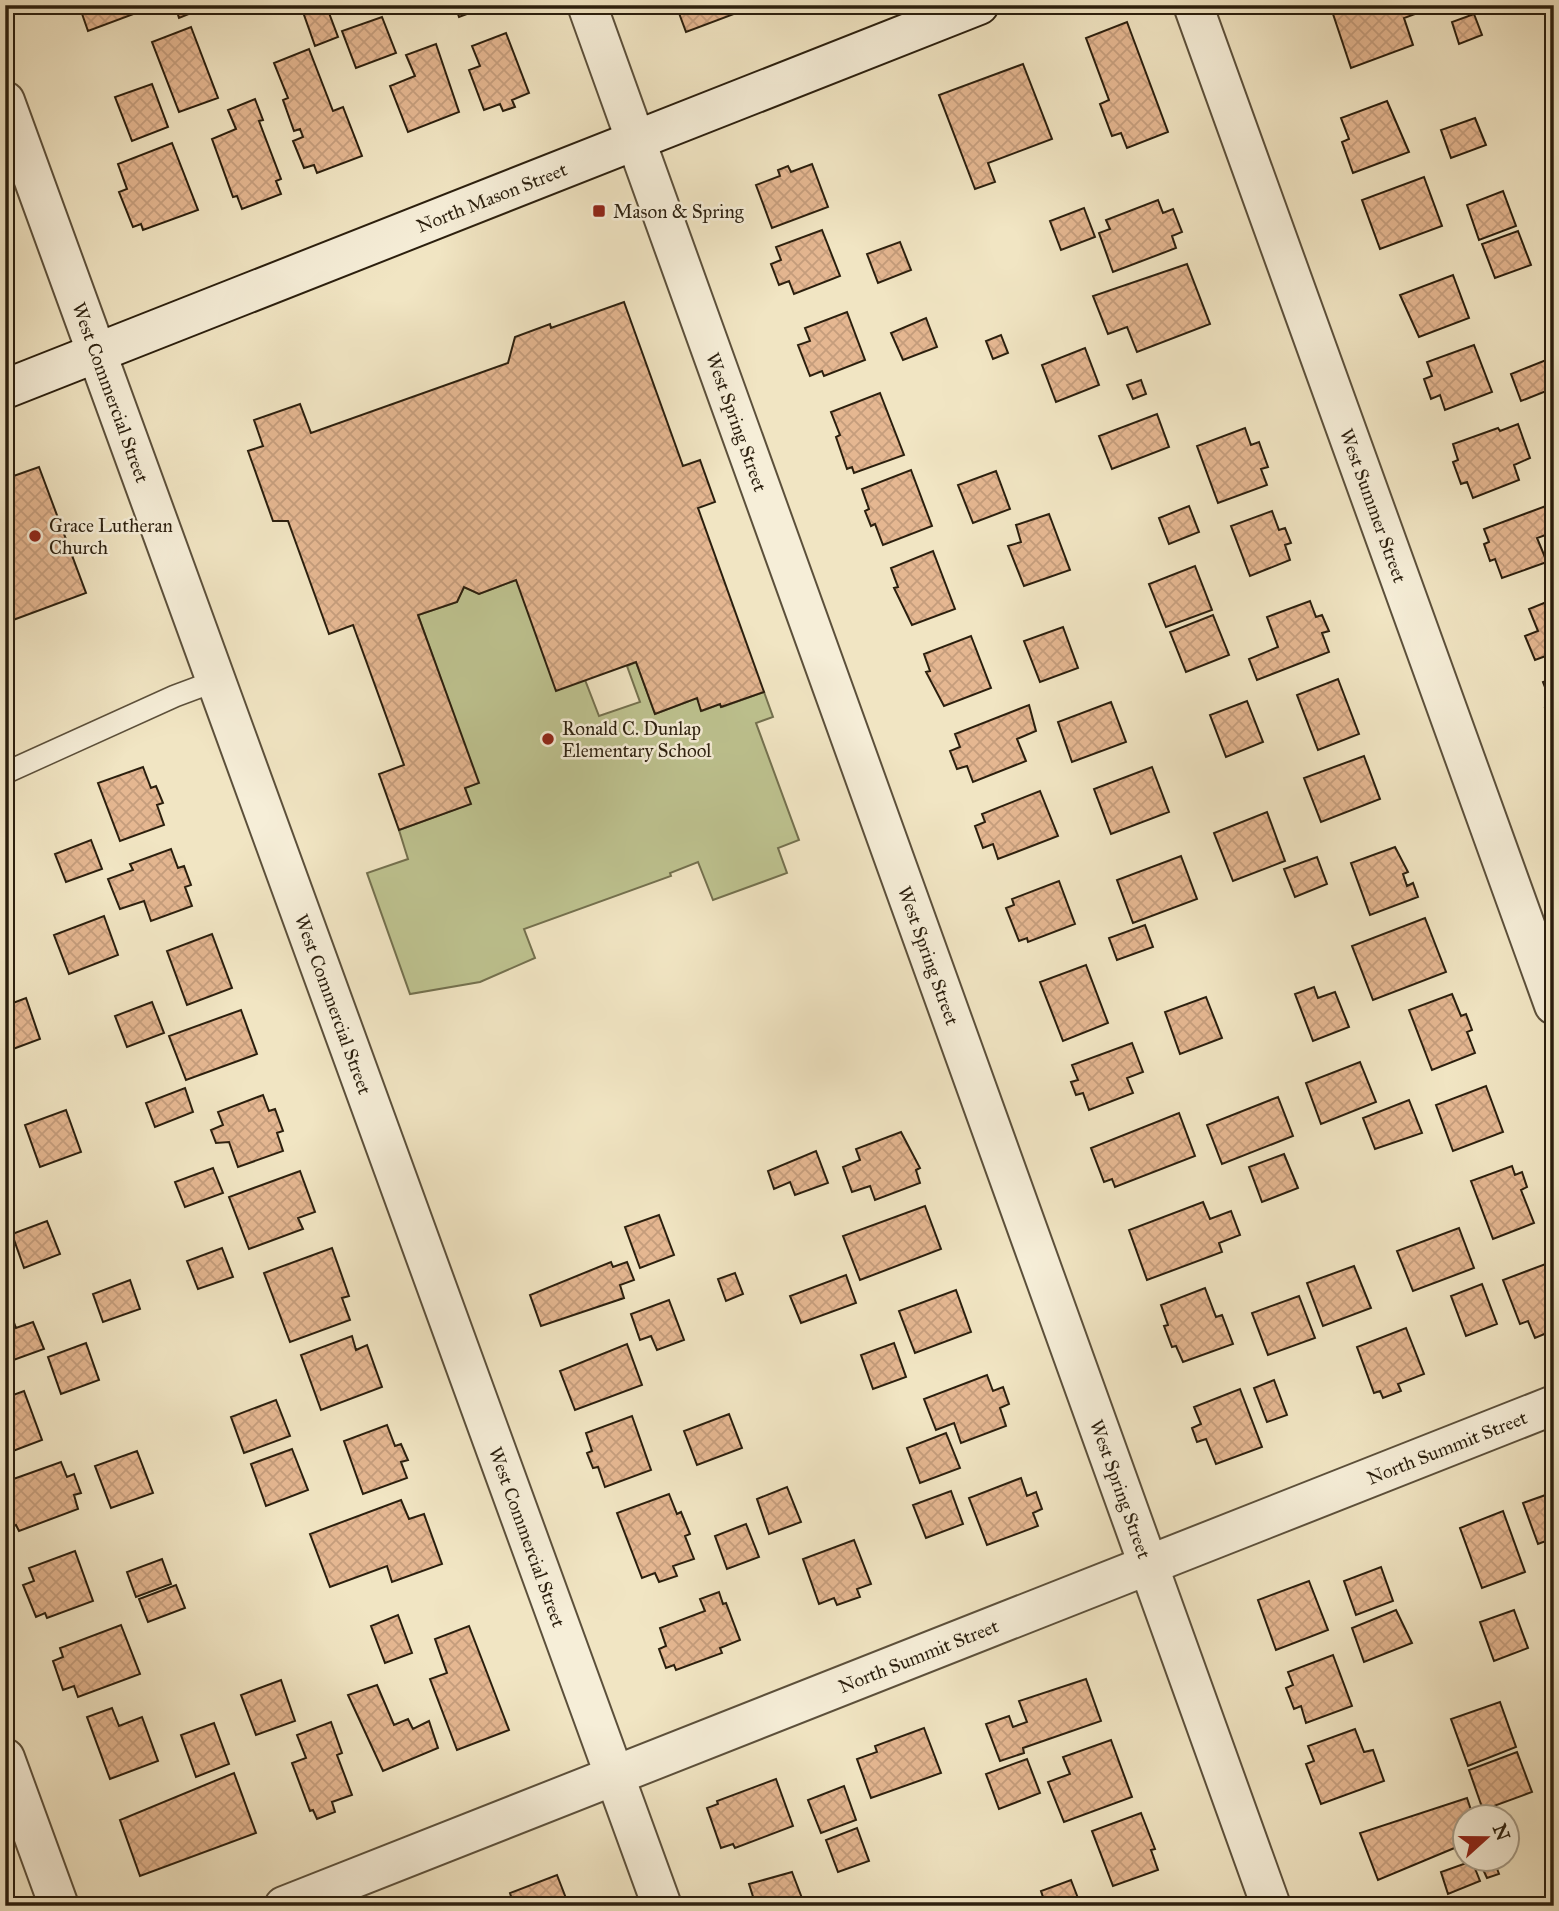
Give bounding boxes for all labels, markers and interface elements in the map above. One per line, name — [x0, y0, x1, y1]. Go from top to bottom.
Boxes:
street label: North Mason Street — [413, 157, 570, 237]
place label: Mason & Spring — [613, 200, 744, 224]
marker: Mason & Spring — [591, 203, 607, 219]
street label: West Commercial Street — [68, 299, 154, 486]
street label: West Spring Street — [701, 349, 773, 495]
street label: West Summer Street — [1335, 425, 1412, 586]
place label: Grace Lutheran Church — [49, 514, 173, 559]
marker: Grace Lutheran Church — [27, 528, 43, 544]
place label: Ronald C. Dunlap Elementary School — [562, 717, 712, 762]
marker: Ronald C. Dunlap Elementary School — [540, 731, 556, 747]
street label: West Spring Street — [893, 883, 965, 1028]
street label: West Commercial Street — [290, 911, 377, 1098]
street label: North Summit Street — [1363, 1405, 1530, 1489]
street label: West Spring Street — [1085, 1416, 1157, 1562]
street label: West Commercial Street — [484, 1444, 571, 1630]
street label: North Summit Street — [835, 1614, 1002, 1698]
north arrow — [1450, 1802, 1520, 1872]
text: N — [1488, 1820, 1515, 1844]

